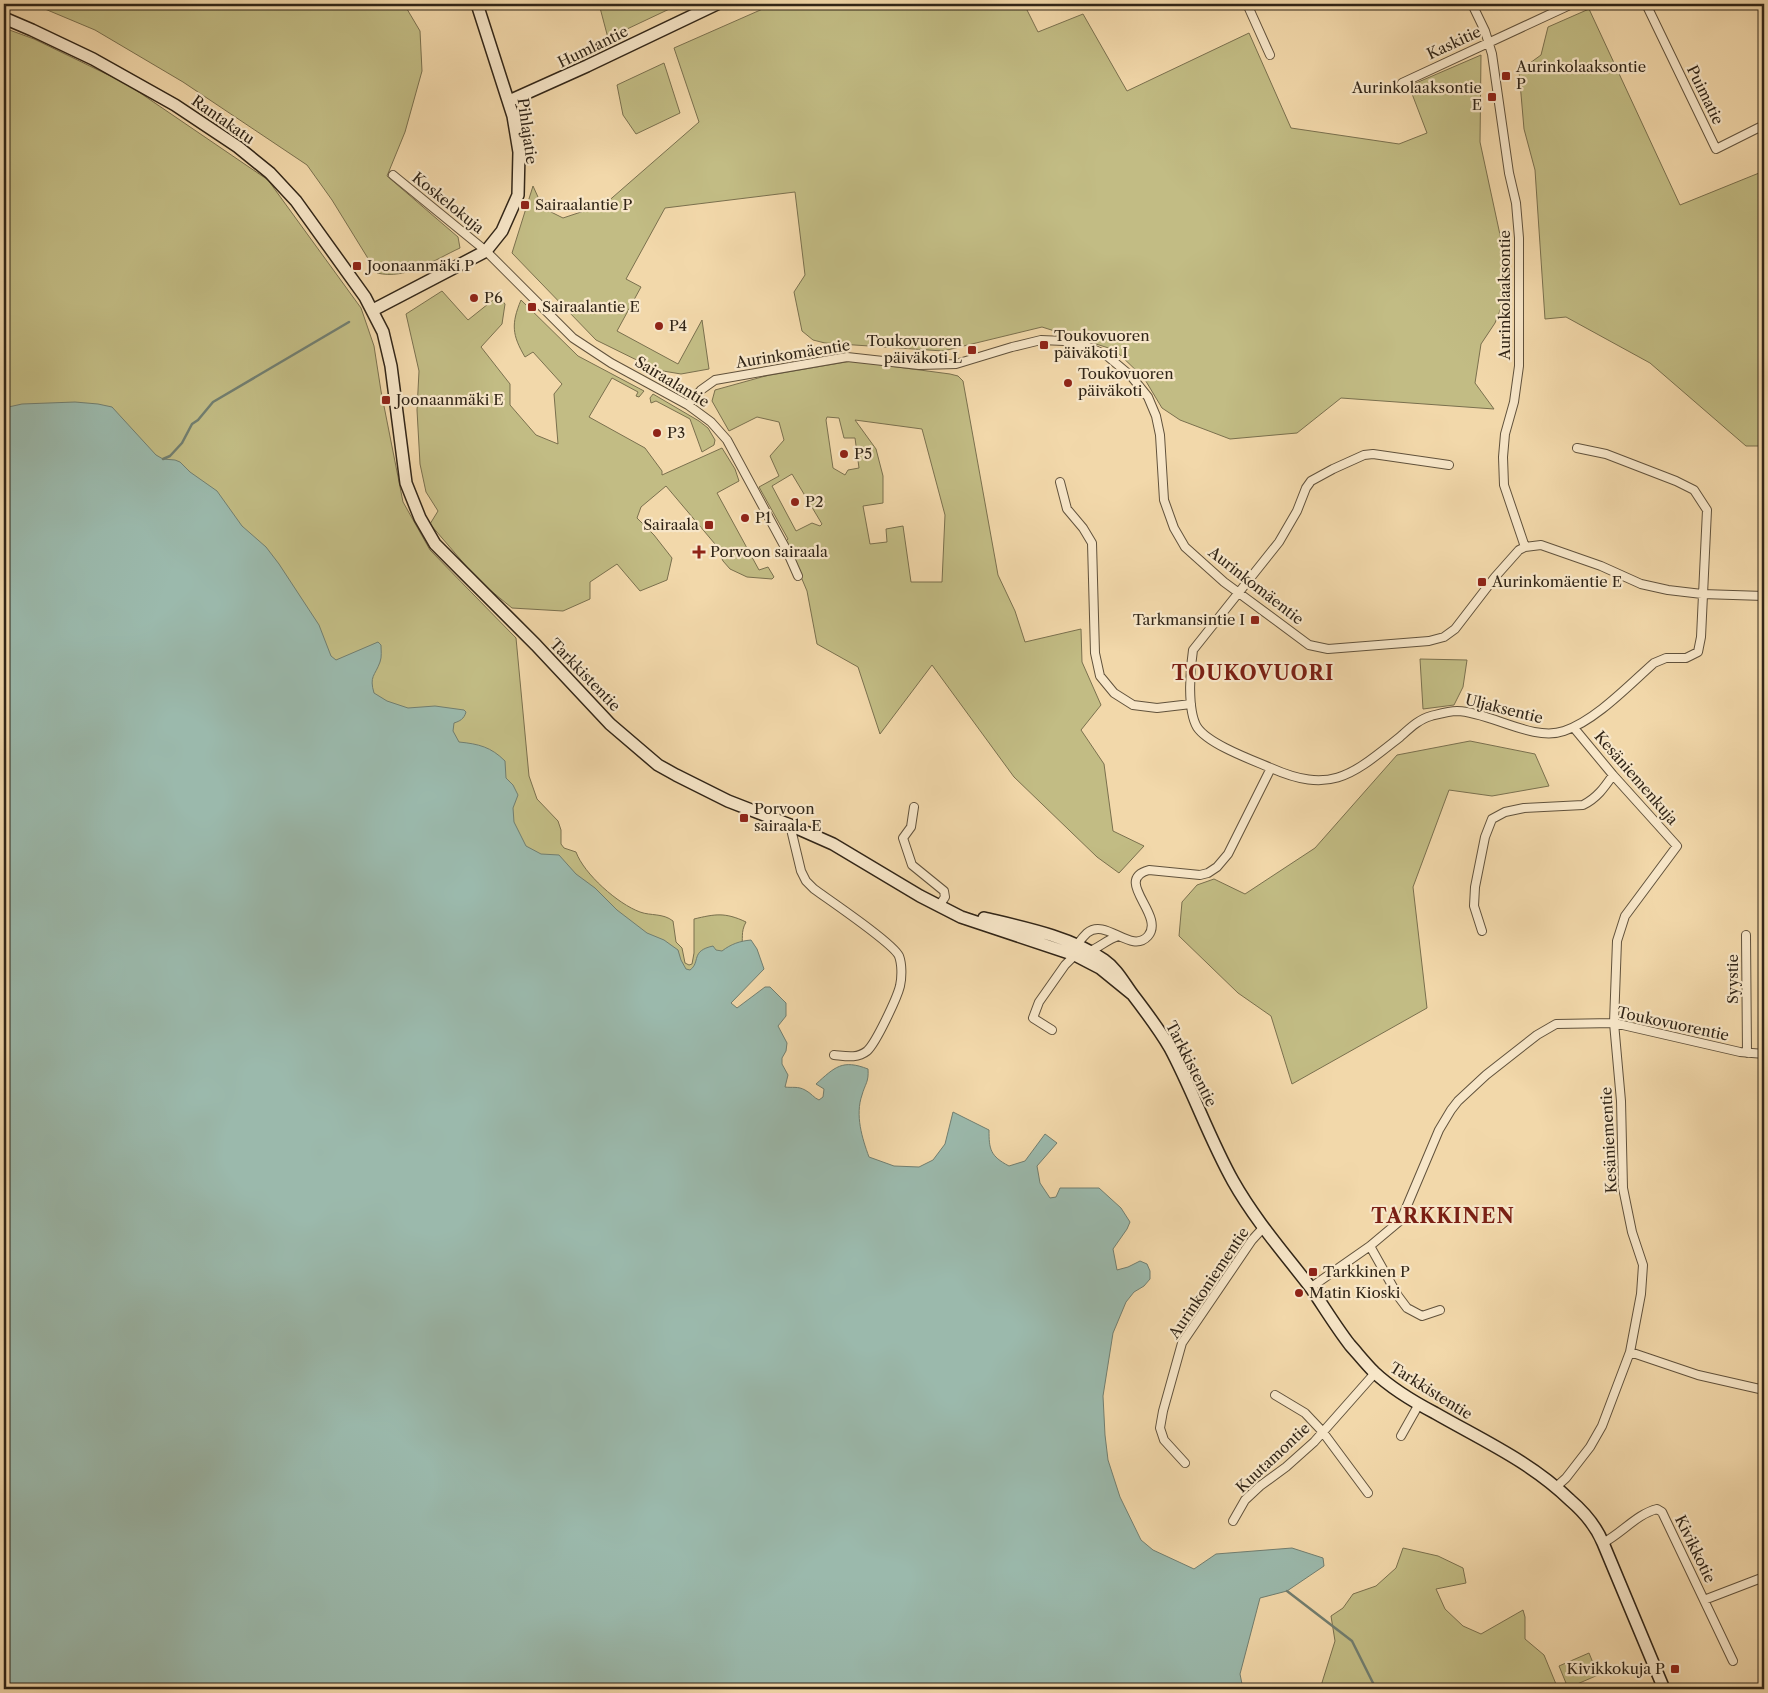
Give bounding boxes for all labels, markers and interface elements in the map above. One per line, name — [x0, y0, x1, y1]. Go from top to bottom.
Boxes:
street label: Humlantie — [555, 21, 631, 72]
street label: Kaskitie — [1424, 22, 1484, 63]
place label: Aurinkolaaksontie P — [1515, 57, 1646, 93]
street label: Puimatie — [1683, 62, 1728, 128]
marker: Aurinkolaaksontie P — [1500, 70, 1512, 82]
place label: Aurinkolaaksontie E — [1351, 78, 1482, 114]
street label: Rantakatu — [188, 91, 258, 148]
marker: Aurinkolaaksontie E — [1486, 91, 1498, 103]
street label: Pihlajatie — [513, 97, 542, 165]
street label: Koskelokuja — [408, 168, 488, 237]
place label: Sairaalantie P — [535, 195, 632, 214]
marker: Sairaalantie P — [519, 199, 531, 211]
street label: Aurinkolaaksontie — [1495, 230, 1514, 361]
place label: Joonaanmäki P — [365, 256, 474, 275]
marker: Joonaanmäki P — [351, 260, 363, 272]
place label: P6 — [484, 288, 503, 307]
marker: P6 — [468, 292, 480, 304]
place label: Sairaalantie E — [542, 297, 640, 316]
marker: Sairaalantie E — [526, 301, 538, 313]
place label: P4 — [669, 316, 687, 335]
marker: P4 — [653, 320, 665, 332]
place label: Toukovuoren päiväkoti I — [1054, 326, 1150, 362]
place label: Toukovuoren päiväkoti L — [866, 331, 963, 367]
street label: Aurinkomäentie — [733, 335, 852, 372]
marker: Toukovuoren päiväkoti I — [1038, 339, 1050, 351]
marker: Toukovuoren päiväkoti L — [966, 344, 978, 356]
street label: Sairaalantie — [632, 352, 713, 411]
place label: Toukovuoren päiväkoti — [1078, 364, 1174, 400]
marker: Toukovuoren päiväkoti — [1062, 377, 1074, 389]
place label: Joonaanmäki E — [394, 390, 504, 409]
marker: Joonaanmäki E — [380, 394, 392, 406]
place label: P3 — [667, 423, 685, 442]
marker: P3 — [651, 427, 663, 439]
place label: P5 — [854, 444, 872, 463]
marker: P5 — [838, 448, 850, 460]
place label: P2 — [805, 492, 824, 511]
marker: P2 — [789, 496, 801, 508]
place label: P1 — [755, 508, 772, 527]
marker: P1 — [739, 512, 751, 524]
place label: Sairaala — [643, 515, 699, 534]
marker: Sairaala — [703, 519, 715, 531]
place label: Porvoon sairaala — [710, 542, 828, 561]
street label: Aurinkomäentie — [1204, 542, 1308, 629]
marker: Porvoon sairaala — [692, 545, 706, 559]
place label: Aurinkomäentie E — [1491, 572, 1622, 591]
marker: Aurinkomäentie E — [1476, 576, 1488, 588]
place label: Tarkmansintie I — [1133, 610, 1245, 629]
marker: Tarkmansintie I — [1249, 614, 1261, 626]
street label: Tarkkistentie — [546, 634, 625, 715]
district label: TOUKOVUORI — [1172, 661, 1334, 685]
street label: Uljaksentie — [1463, 690, 1545, 727]
street label: Kesäniemenkuja — [1590, 727, 1682, 829]
place label: Porvoon sairaala E — [754, 799, 822, 835]
marker: Porvoon sairaala E — [738, 812, 750, 824]
street label: Syystie — [1723, 954, 1742, 1004]
street label: Toukovuorentie — [1615, 1002, 1731, 1045]
street label: Tarkkistentie — [1162, 1018, 1221, 1110]
street label: Kesäniementie — [1596, 1086, 1621, 1194]
district label: TARKKINEN — [1371, 1204, 1515, 1228]
street label: Aurinkoniementie — [1164, 1223, 1253, 1343]
place label: Tarkkinen P — [1323, 1262, 1410, 1281]
marker: Tarkkinen P — [1307, 1266, 1319, 1278]
place label: Matin Kioski — [1309, 1283, 1401, 1302]
marker: Matin Kioski — [1293, 1287, 1305, 1299]
street label: Tarkkistentie — [1386, 1358, 1476, 1423]
street label: Kuutamontie — [1232, 1419, 1314, 1497]
street label: Kivikkotie — [1671, 1512, 1720, 1586]
place label: Kivikkokuja P — [1566, 1659, 1665, 1678]
marker: Kivikkokuja P — [1669, 1663, 1681, 1675]

